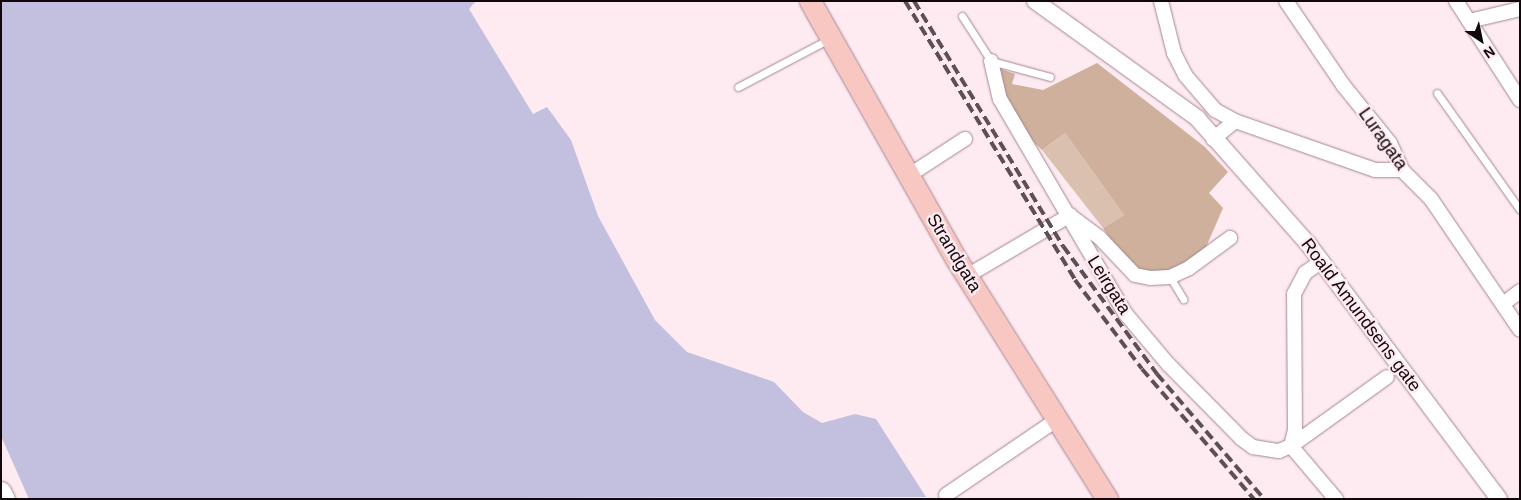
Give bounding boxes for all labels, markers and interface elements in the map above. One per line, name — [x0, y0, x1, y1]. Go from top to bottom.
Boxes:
north arrow — [1456, 15, 1506, 65]
text: N — [1481, 43, 1498, 62]
street label: Luragata — [1354, 104, 1412, 174]
street label: Strandgata — [922, 210, 986, 296]
street label: Roald Amundsens gate — [1296, 234, 1426, 396]
street label: Leirgata — [1083, 252, 1135, 318]

